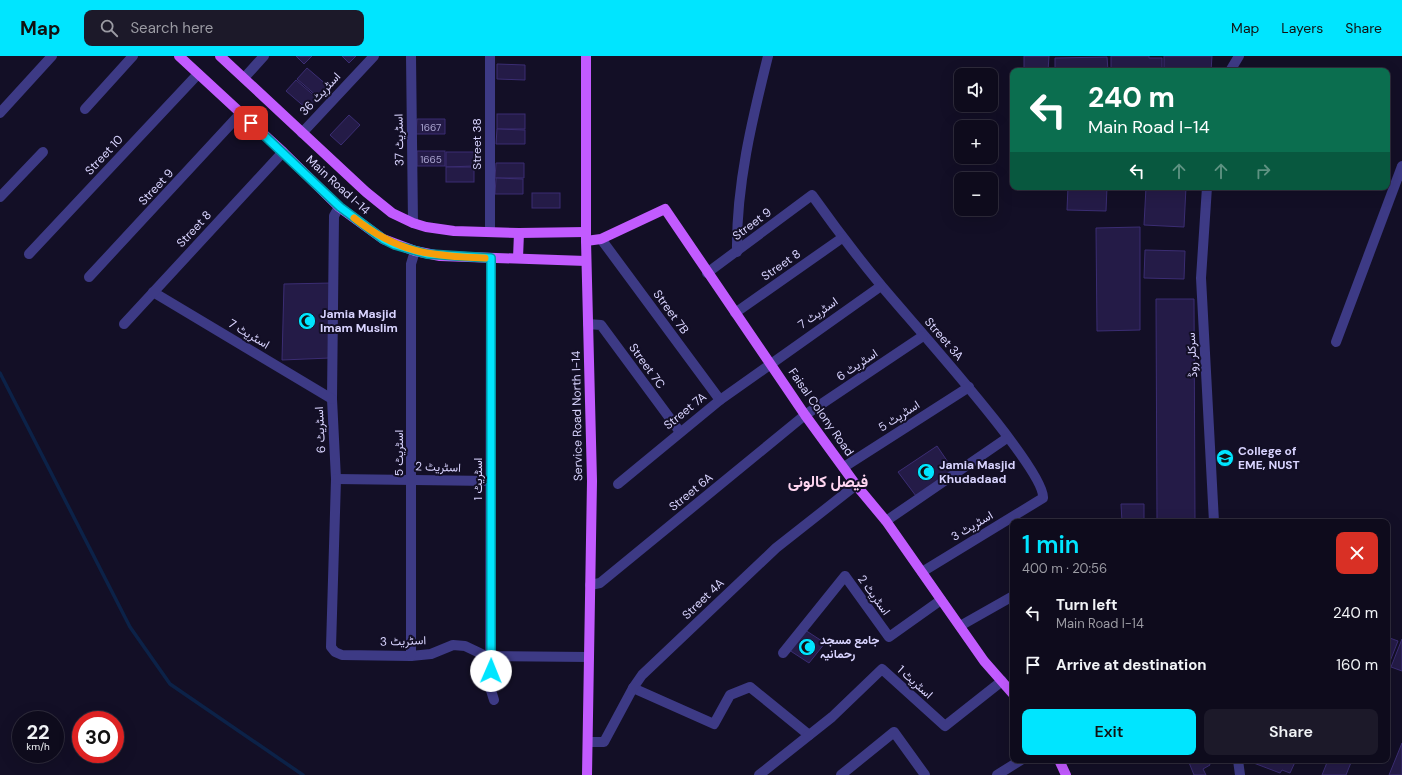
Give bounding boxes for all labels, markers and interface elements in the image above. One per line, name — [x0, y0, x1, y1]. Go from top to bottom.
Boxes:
search box — [84, 10, 364, 46]
text: Map — [20, 16, 60, 41]
icon: search — [98, 17, 120, 39]
text: Search here — [130, 18, 213, 38]
text: Map — [1231, 19, 1259, 37]
text: Layers — [1281, 19, 1323, 37]
text: Share — [1345, 19, 1382, 37]
map controls — [954, 68, 998, 216]
button: sound — [954, 68, 998, 112]
street label: اسٹریٹ 36 — [296, 69, 344, 119]
text: 240 m — [1088, 79, 1175, 116]
icon: left — [1022, 84, 1074, 136]
pin — [234, 106, 268, 140]
icon: arrive — [240, 112, 262, 134]
street label: اسٹریٹ 37 — [391, 114, 407, 166]
text: Main Road I-14 — [1088, 115, 1210, 139]
street label: Street 38 — [469, 118, 485, 170]
button: + — [954, 120, 998, 164]
house number: 1667 — [421, 121, 441, 134]
street label: Street 10 — [81, 132, 127, 178]
street label: Main Road I-14 — [303, 152, 373, 218]
house number: 1665 — [420, 153, 442, 166]
icon: left — [1126, 160, 1148, 182]
icon: ahead — [1168, 160, 1190, 182]
icon: ahead — [1210, 160, 1232, 182]
icon: right — [1252, 160, 1274, 182]
street label: Street 9 — [135, 165, 177, 209]
button: − — [954, 172, 998, 216]
street label: Street 9 — [729, 204, 775, 244]
street label: Street 8 — [173, 207, 215, 251]
street label: Street 8 — [758, 246, 804, 284]
street label: Street 7B — [650, 287, 692, 337]
street label: اسٹریٹ 7 — [795, 293, 841, 333]
place label: Jamia Masjid Imam Muslim — [320, 306, 398, 336]
mosque icon: Jamia Masjid Imam Muslim — [297, 311, 317, 331]
street label: Street 3A — [921, 314, 967, 364]
street label: اسٹریٹ 7 — [225, 315, 273, 353]
street label: سرکلر روڈ — [1183, 332, 1201, 378]
street label: Street 7C — [625, 340, 669, 392]
street label: اسٹریٹ 6 — [833, 345, 881, 385]
street label: Service Road North I-14 — [568, 351, 586, 481]
street label: Faisal Colony Road — [785, 365, 857, 459]
street label: Street 7A — [660, 389, 710, 433]
street label: اسٹریٹ 5 — [875, 397, 923, 435]
street label: اسٹریٹ 6 — [311, 406, 329, 454]
street label: اسٹریٹ 5 — [391, 430, 407, 476]
place label: College of EME, NUST — [1238, 443, 1300, 473]
school or university icon: College of EME, NUST — [1215, 448, 1235, 468]
place label: Jamia Masjid Khudadaad — [939, 457, 1016, 487]
street label: اسٹریٹ 2 — [415, 458, 461, 476]
street label: اسٹریٹ 1 — [470, 458, 486, 500]
mosque icon: Jamia Masjid Khudadaad — [916, 462, 936, 482]
street label: Street 6A — [666, 469, 716, 515]
district label: فیصل کالونی — [788, 471, 868, 492]
street label: اسٹریٹ 3 — [948, 507, 996, 545]
text: 1 min — [1022, 529, 1079, 560]
button: close — [1336, 532, 1378, 574]
text: 400 m · 20:56 — [1022, 560, 1107, 577]
street label: اسٹریٹ 2 — [854, 572, 894, 618]
street label: Street 4A — [679, 575, 727, 623]
text: Turn left — [1056, 595, 1117, 615]
icon: left — [1022, 602, 1044, 624]
text: 240 m — [1333, 603, 1378, 623]
text: Main Road I-14 — [1056, 615, 1144, 632]
street label: اسٹریٹ 3 — [380, 632, 426, 650]
place label: جامع مسجد رحمانیہ — [820, 632, 879, 662]
mosque icon: جامع مسجد رحمانیہ — [797, 637, 817, 657]
position arrow — [470, 650, 512, 692]
icon: arrive — [1022, 654, 1044, 676]
text: Arrive at destination — [1056, 655, 1207, 675]
text: 160 m — [1336, 655, 1378, 675]
street label: اسٹریٹ 1 — [894, 662, 936, 702]
button: Exit — [1022, 709, 1196, 755]
button: Share — [1204, 709, 1378, 755]
speed limit sign: 30 — [72, 711, 124, 763]
text: 22 — [26, 719, 50, 745]
text: km/h — [26, 740, 50, 753]

